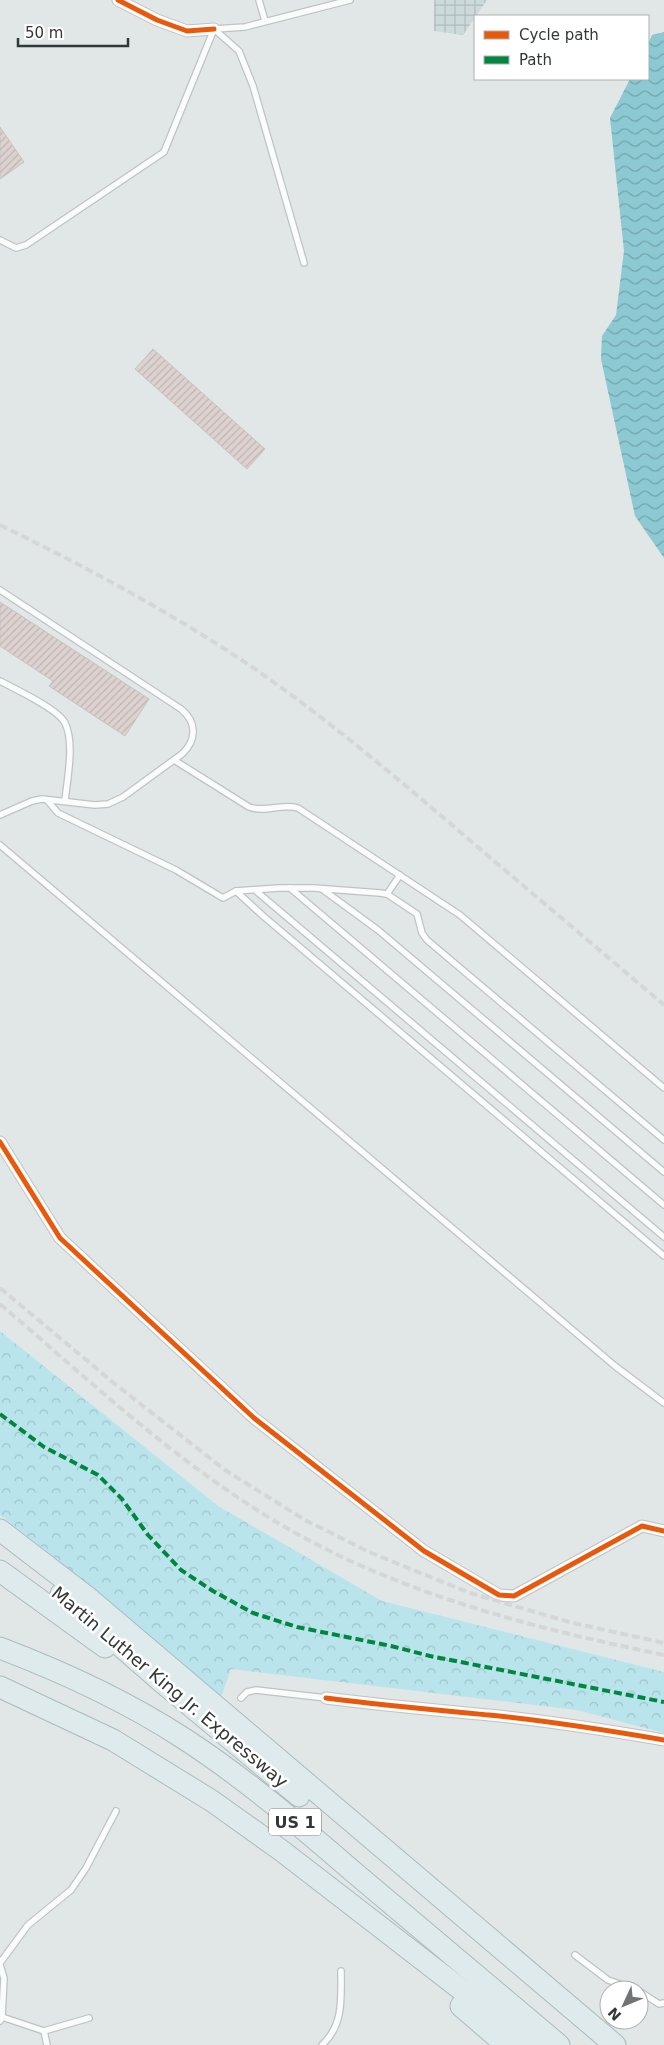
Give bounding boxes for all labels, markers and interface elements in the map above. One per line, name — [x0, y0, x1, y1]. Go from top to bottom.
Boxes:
scale bar — [18, 15, 128, 47]
legend — [474, 15, 649, 80]
text: 50 m — [25, 24, 63, 42]
text: Cycle path — [519, 26, 599, 44]
text: Path — [519, 51, 552, 69]
street label: Martin Luther King Jr. Expressway — [48, 1582, 292, 1792]
road number: US 1 — [269, 1808, 321, 1835]
north arrow — [599, 1980, 649, 2030]
text: N — [605, 2004, 624, 2024]

